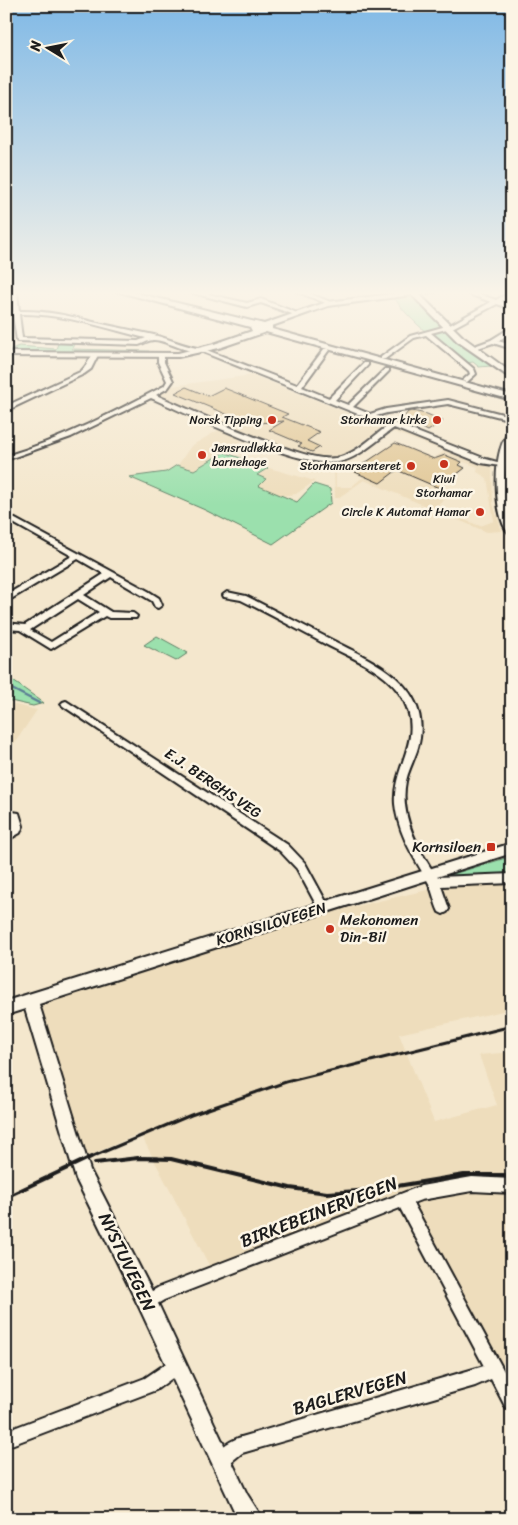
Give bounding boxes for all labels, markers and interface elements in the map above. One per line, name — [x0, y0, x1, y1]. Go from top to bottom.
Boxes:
north arrow — [22, 22, 72, 72]
text: N — [22, 39, 49, 54]
place label: Norsk Tipping — [189, 409, 262, 431]
place label: Storhamar kirke — [340, 409, 427, 431]
marker: Norsk Tipping — [266, 414, 278, 426]
marker: Storhamar kirke — [431, 414, 443, 426]
place label: Jønsrudløkka barnehage — [211, 437, 283, 473]
marker: Jønsrudløkka barnehage — [196, 449, 208, 461]
place label: Storhamarsenteret — [300, 455, 401, 477]
marker: Kiwi Storhamar — [438, 458, 450, 470]
marker: Storhamarsenteret — [405, 460, 417, 472]
place label: Kiwi Storhamar — [416, 468, 473, 504]
place label: Circle K Automat Hamar — [342, 501, 471, 523]
marker: Circle K Automat Hamar — [474, 506, 486, 518]
street label: E.J. BERGHS VEG — [159, 741, 267, 825]
place label: Kornsiloen — [412, 834, 481, 860]
marker: Kornsiloen — [485, 841, 497, 853]
street label: KORNSILOVEGEN — [212, 895, 330, 953]
place label: Mekonomen Din-Bil — [340, 907, 418, 950]
marker: Mekonomen Din-Bil — [324, 923, 336, 935]
street label: BIRKEBEINERVEGEN — [235, 1167, 403, 1257]
street label: NYSTUVEGEN — [89, 1207, 165, 1318]
street label: BAGLERVEGEN — [289, 1361, 412, 1425]

